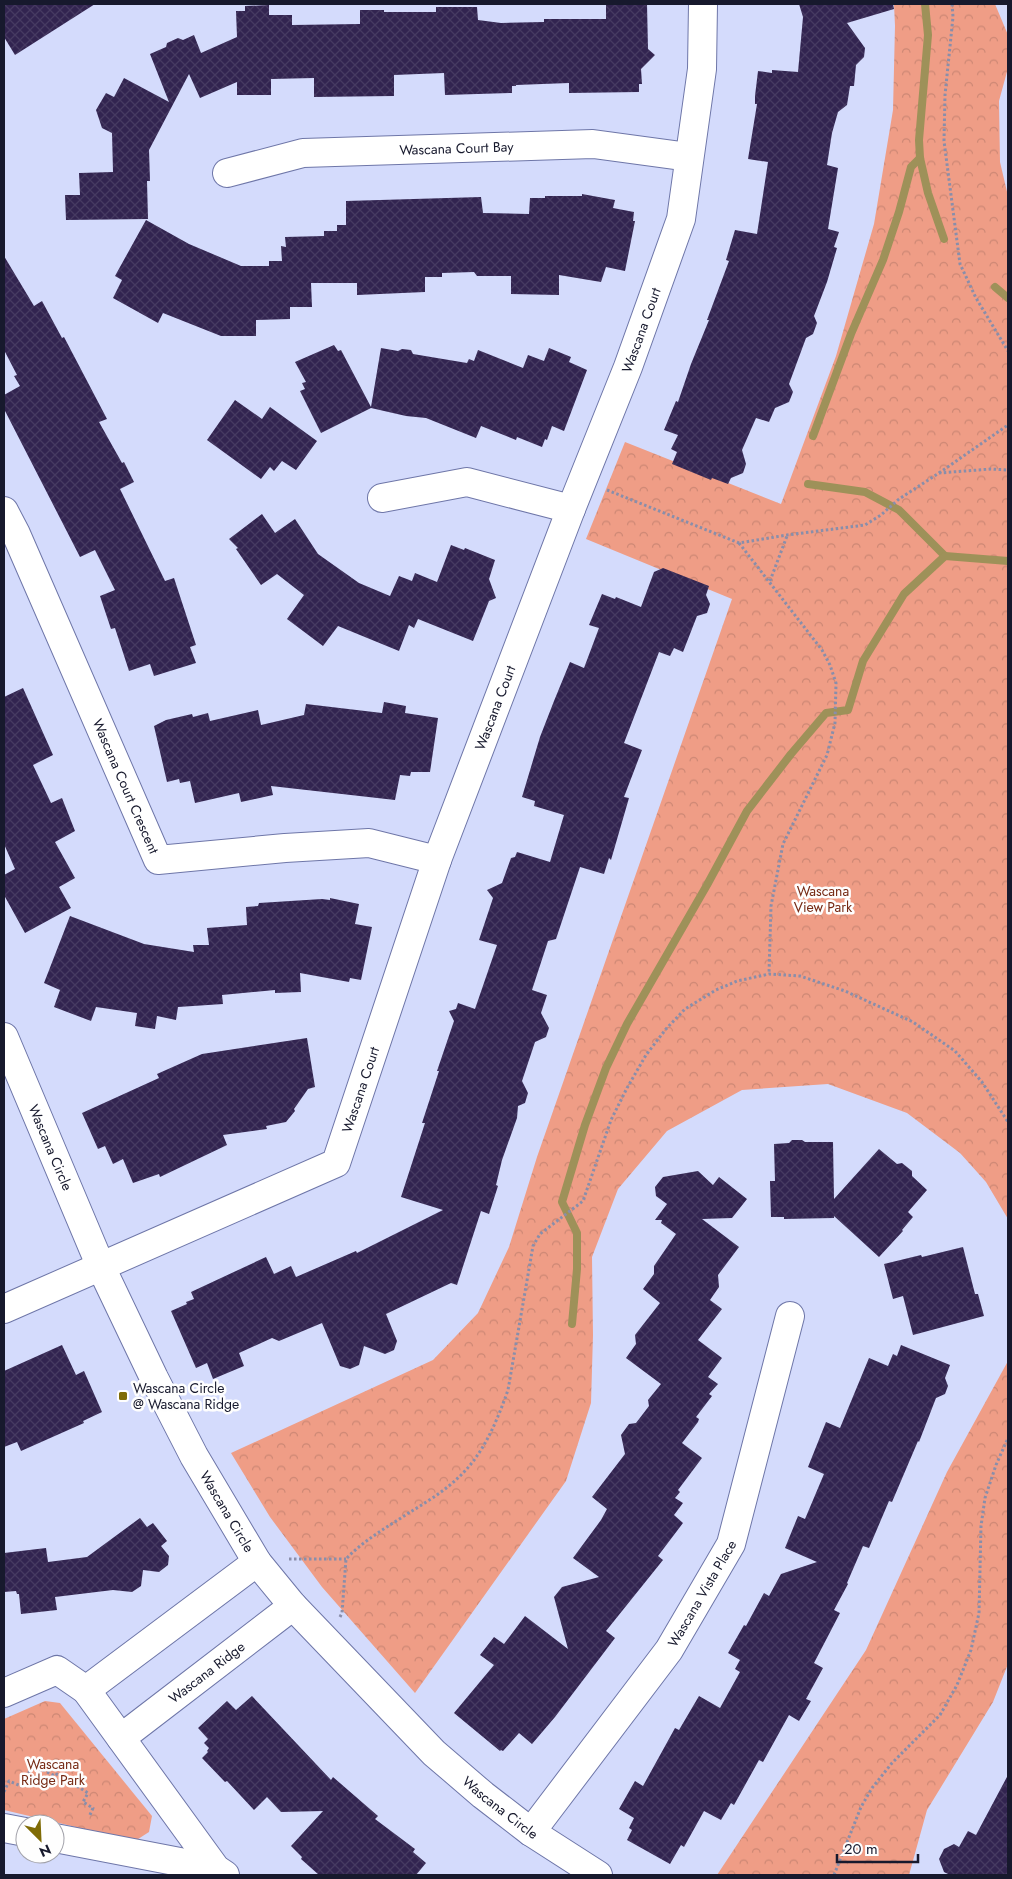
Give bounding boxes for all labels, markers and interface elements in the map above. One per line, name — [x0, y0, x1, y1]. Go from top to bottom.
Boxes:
street label: Wascana Court Bay — [399, 136, 515, 160]
street label: Wascana Court — [617, 284, 666, 376]
street label: Wascana Court — [470, 662, 521, 753]
street label: Wascana Court Crescent — [88, 716, 164, 857]
park label: Wascana View Park — [794, 881, 853, 917]
street label: Wascana Court — [337, 1043, 384, 1135]
street label: Wascana Circle — [24, 1101, 78, 1194]
place label: Wascana Circle @ Wascana Ridge — [133, 1378, 239, 1414]
marker: Wascana Circle @ Wascana Ridge — [117, 1390, 129, 1402]
street label: Wascana Circle — [195, 1467, 259, 1556]
street label: Wascana Vista Place — [663, 1536, 741, 1651]
street label: Wascana Ridge — [164, 1637, 249, 1708]
park label: Wascana Ridge Park — [21, 1754, 86, 1790]
street label: Wascana Circle — [458, 1771, 542, 1844]
north arrow — [15, 1814, 65, 1864]
scale bar — [837, 1832, 918, 1864]
text: 20 m — [844, 1838, 878, 1860]
text: N — [36, 1839, 54, 1862]

